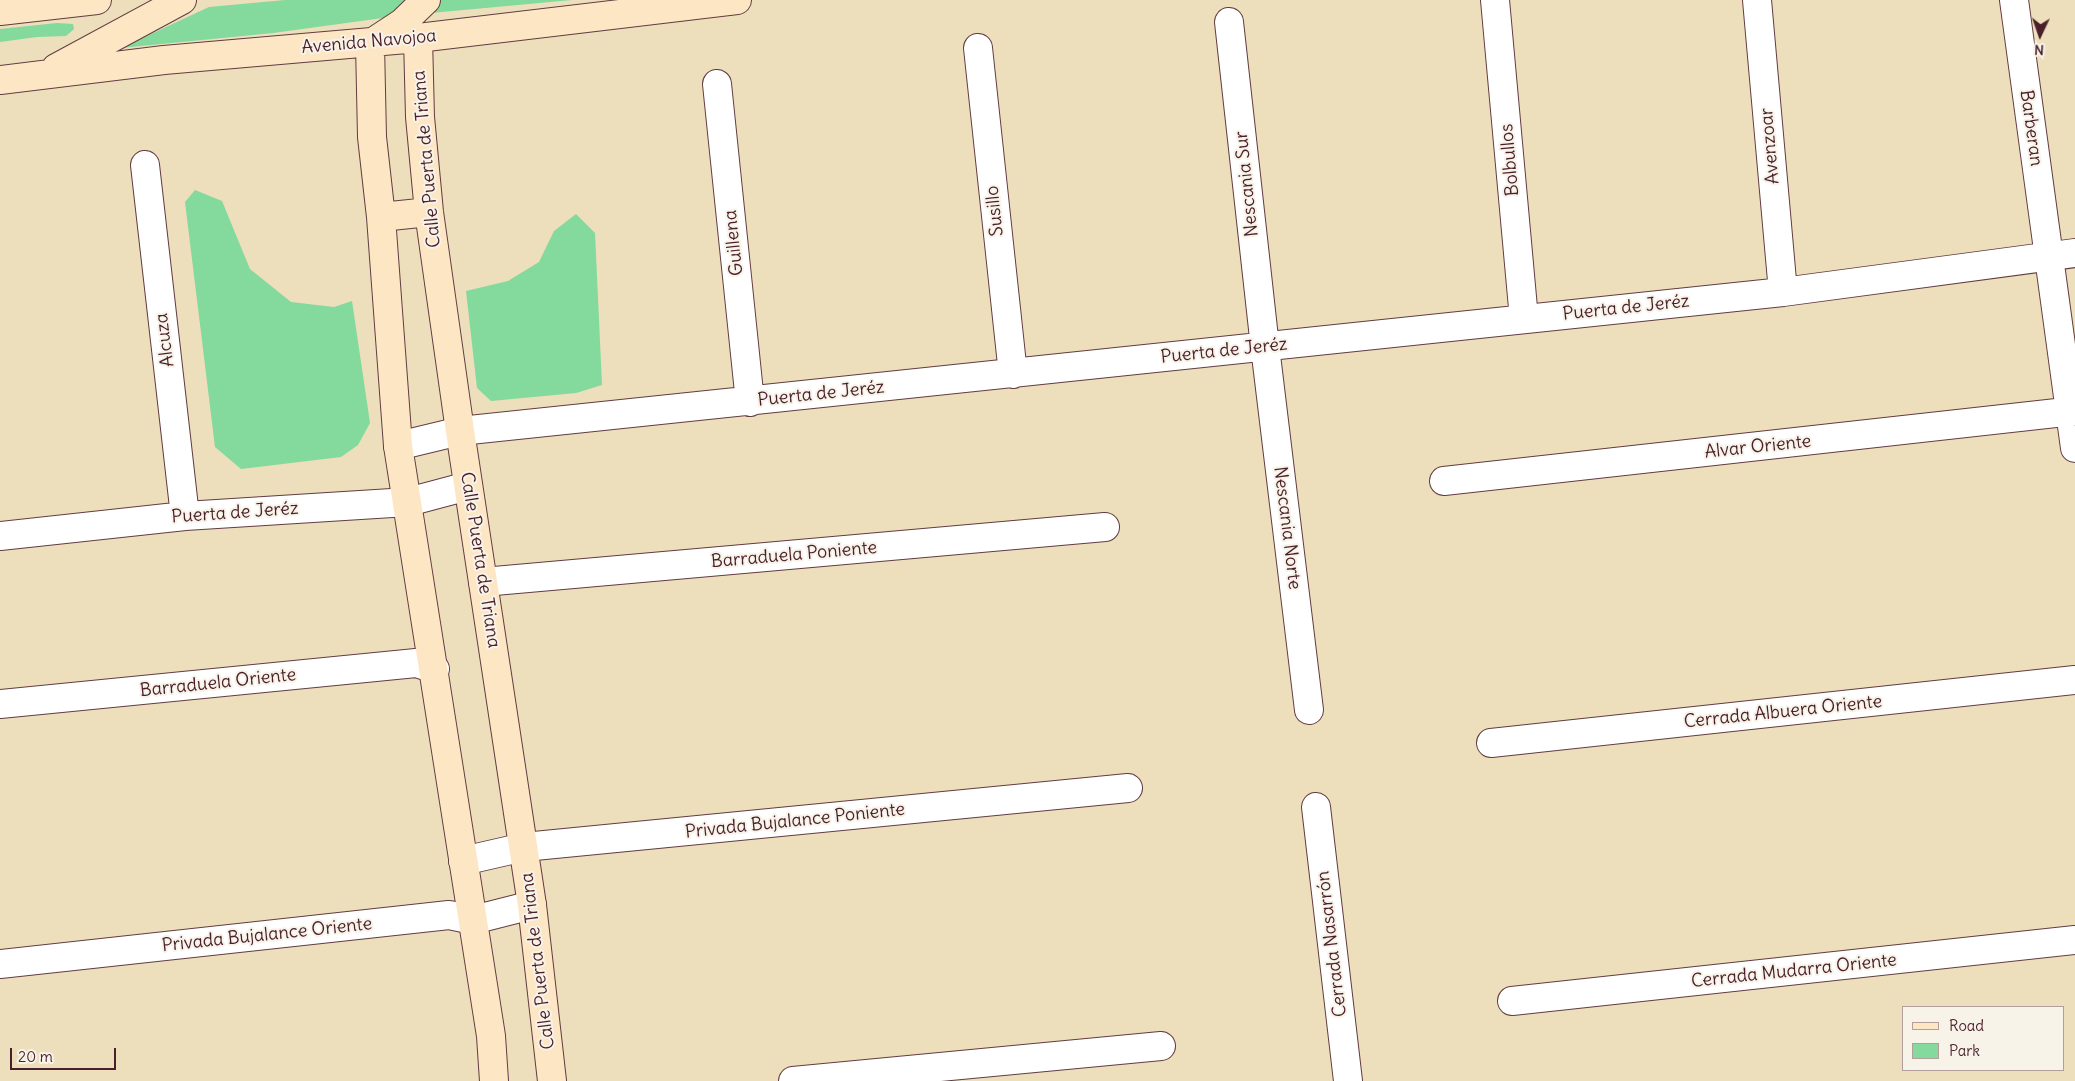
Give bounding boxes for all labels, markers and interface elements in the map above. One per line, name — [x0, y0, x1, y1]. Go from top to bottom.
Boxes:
north arrow — [2015, 10, 2065, 60]
street label: Avenida Navojoa — [301, 25, 437, 59]
text: N — [2034, 41, 2045, 59]
street label: Calle Puerta de Triana — [408, 69, 446, 249]
street label: Barberan — [2015, 88, 2047, 168]
street label: Avenzoar — [1756, 107, 1784, 185]
street label: Bolbullos — [1496, 123, 1524, 197]
street label: Nescania Sur — [1231, 130, 1263, 238]
street label: Susillo — [982, 185, 1008, 237]
street label: Guillena — [720, 209, 748, 277]
street label: Puerta de Jeréz — [1562, 291, 1690, 325]
street label: Alcuza — [151, 312, 179, 368]
street label: Puerta de Jeréz — [1160, 334, 1288, 368]
street label: Puerta de Jeréz — [757, 377, 885, 411]
street label: Alvar Oriente — [1704, 431, 1812, 463]
street label: Nescania Norte — [1269, 465, 1305, 591]
street label: Calle Puerta de Triana — [455, 470, 505, 650]
street label: Puerta de Jeréz — [171, 498, 299, 528]
street label: Barraduela Poniente — [710, 537, 878, 573]
street label: Barraduela Oriente — [139, 664, 297, 702]
street label: Cerrada Albuera Oriente — [1683, 691, 1883, 733]
street label: Privada Bujalance Poniente — [684, 799, 906, 843]
street label: Cerrada Nasarrón — [1312, 870, 1352, 1018]
street label: Calle Puerta de Triana — [516, 871, 560, 1051]
street label: Privada Bujalance Oriente — [161, 913, 373, 957]
street label: Cerrada Mudarra Oriente — [1690, 949, 1898, 993]
legend — [1902, 1006, 2065, 1071]
text: Road — [1949, 1016, 1984, 1035]
scale bar — [12, 1038, 119, 1070]
text: Park — [1949, 1041, 1980, 1060]
text: 20 m — [18, 1047, 53, 1066]

